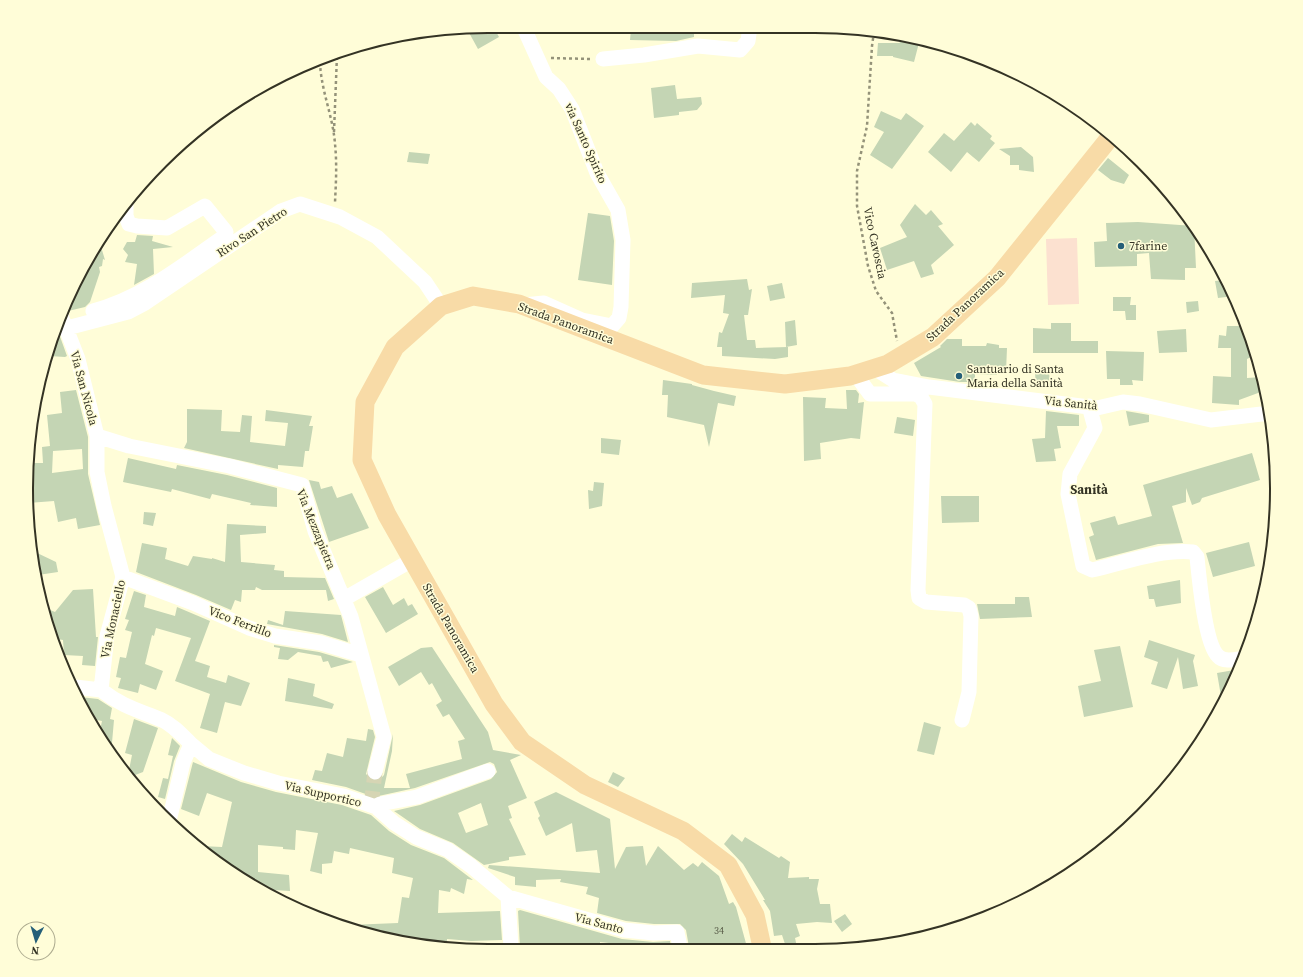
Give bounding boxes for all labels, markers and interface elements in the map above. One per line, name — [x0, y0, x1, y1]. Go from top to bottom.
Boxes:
street label: via Santo Spirito — [561, 100, 611, 186]
street label: Rivo San Pietro — [214, 203, 291, 261]
street label: Vico Cavoscia — [860, 206, 891, 281]
place label: 7farine — [1129, 238, 1167, 254]
marker: 7farine — [1116, 241, 1126, 251]
street label: Strada Panoramica — [923, 264, 1008, 345]
street label: Strada Panoramica — [516, 298, 617, 348]
street label: Via San Nicola — [66, 349, 102, 428]
place label: Santuario di Santa Maria della Sanità — [967, 361, 1065, 391]
marker: Santuario di Santa Maria della Sanità — [954, 371, 964, 381]
street label: Via Sanità — [1044, 392, 1099, 414]
district label: Sanità — [1070, 481, 1108, 498]
street label: Via Mezzapietra — [293, 486, 340, 572]
street label: Via Monaciello — [97, 578, 129, 660]
street label: Strada Panoramica — [419, 580, 484, 676]
street label: Vico Ferrillo — [206, 603, 274, 642]
street label: Via Supportico — [283, 777, 364, 811]
street label: Via Santo — [573, 909, 626, 937]
north arrow — [16, 921, 56, 961]
house number: 34 — [714, 924, 724, 937]
text: N — [31, 943, 40, 958]

